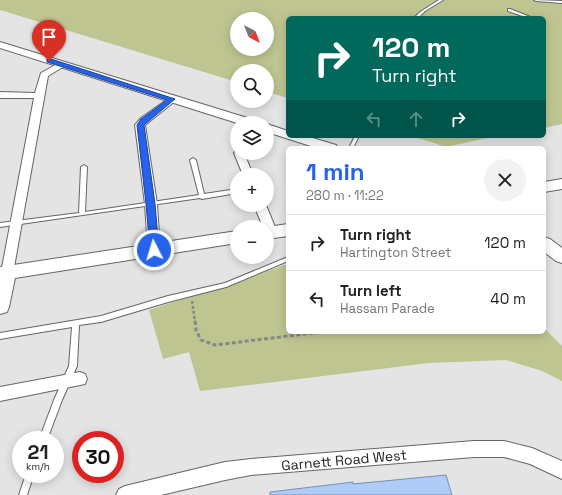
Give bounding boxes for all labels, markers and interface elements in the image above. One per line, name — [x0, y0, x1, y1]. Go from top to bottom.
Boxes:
north arrow — [230, 12, 274, 56]
map controls — [230, 12, 274, 264]
pin — [32, 20, 66, 61]
icon: arrive — [38, 26, 60, 48]
text: 120 m — [372, 29, 450, 65]
icon: right — [306, 32, 358, 84]
button: search — [230, 64, 274, 108]
text: Turn right — [372, 64, 456, 87]
icon: left — [363, 108, 385, 130]
icon: ahead — [405, 108, 427, 130]
icon: right — [447, 108, 469, 130]
button: layers — [230, 116, 274, 160]
text: 1 min — [306, 156, 365, 187]
button: close — [484, 159, 526, 201]
button: + — [230, 168, 274, 212]
text: 280 m · 11:22 — [306, 187, 384, 204]
button: − — [230, 220, 274, 264]
text: Turn right — [340, 225, 411, 244]
position arrow — [133, 229, 175, 271]
icon: right — [306, 232, 328, 254]
text: 120 m — [484, 233, 526, 252]
text: Hartington Street — [340, 244, 451, 261]
text: Turn left — [340, 281, 402, 300]
icon: left — [306, 288, 328, 310]
text: 40 m — [490, 289, 526, 308]
text: Hassam Parade — [340, 300, 435, 317]
speed limit sign: 30 — [72, 431, 124, 483]
text: 21 — [28, 439, 48, 465]
street label: Garnett Road West — [281, 446, 407, 474]
text: km/h — [26, 460, 50, 473]

